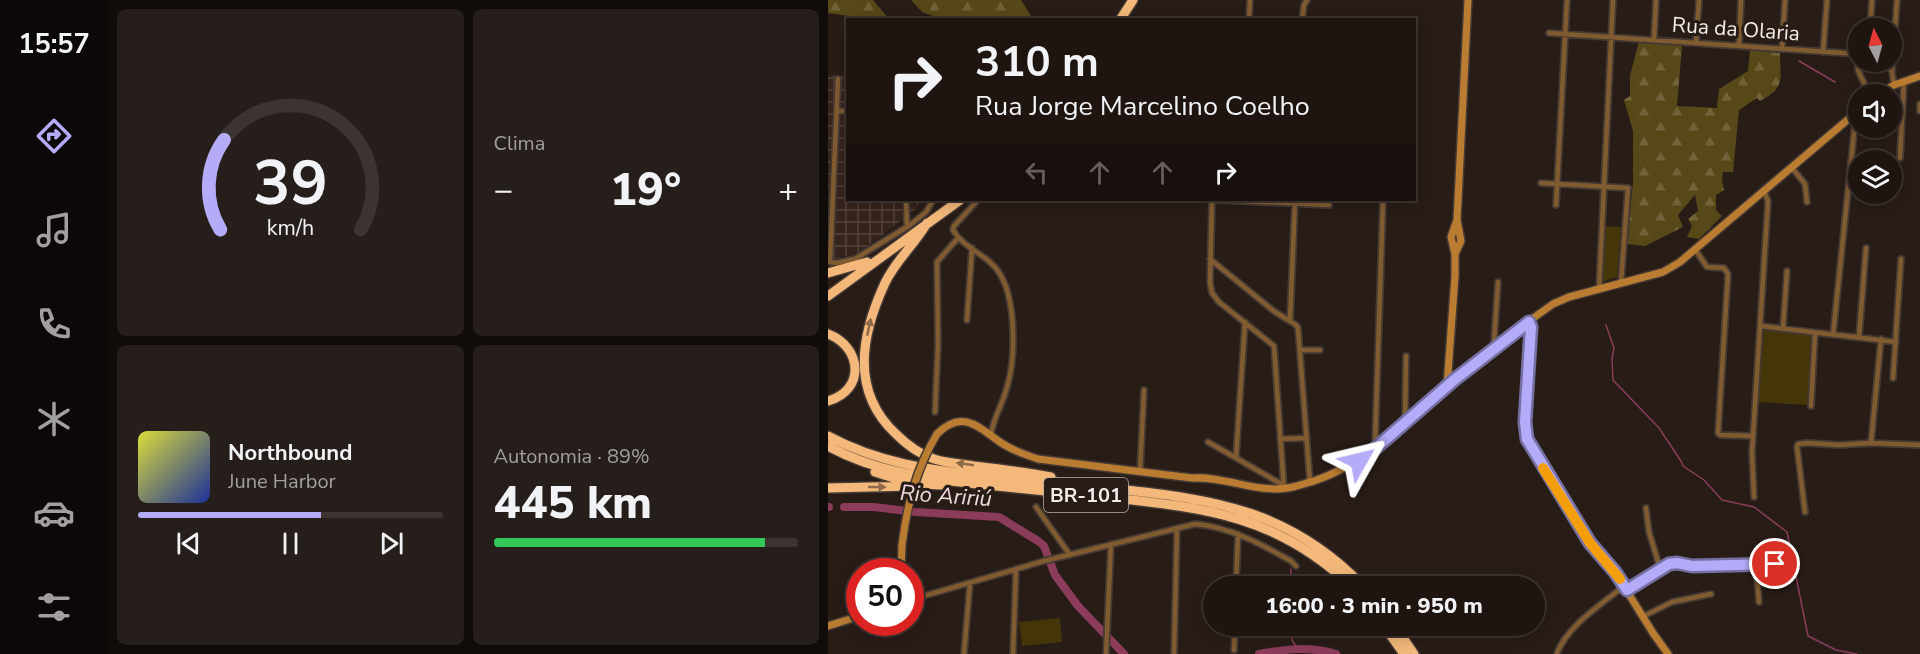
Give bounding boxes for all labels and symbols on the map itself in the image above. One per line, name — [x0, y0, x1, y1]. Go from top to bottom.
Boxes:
street label: Rua da Olaria — [1671, 11, 1801, 47]
north arrow — [1848, 18, 1902, 72]
one-way arrow — [864, 318, 874, 336]
position arrow — [1327, 429, 1391, 493]
one-way arrow — [956, 460, 975, 469]
water label: Rio Aririú — [899, 478, 993, 514]
road number: BR-101 — [1044, 478, 1128, 512]
one-way arrow — [867, 482, 886, 492]
pin — [1749, 538, 1800, 589]
speed limit sign: 50 — [846, 558, 924, 636]

